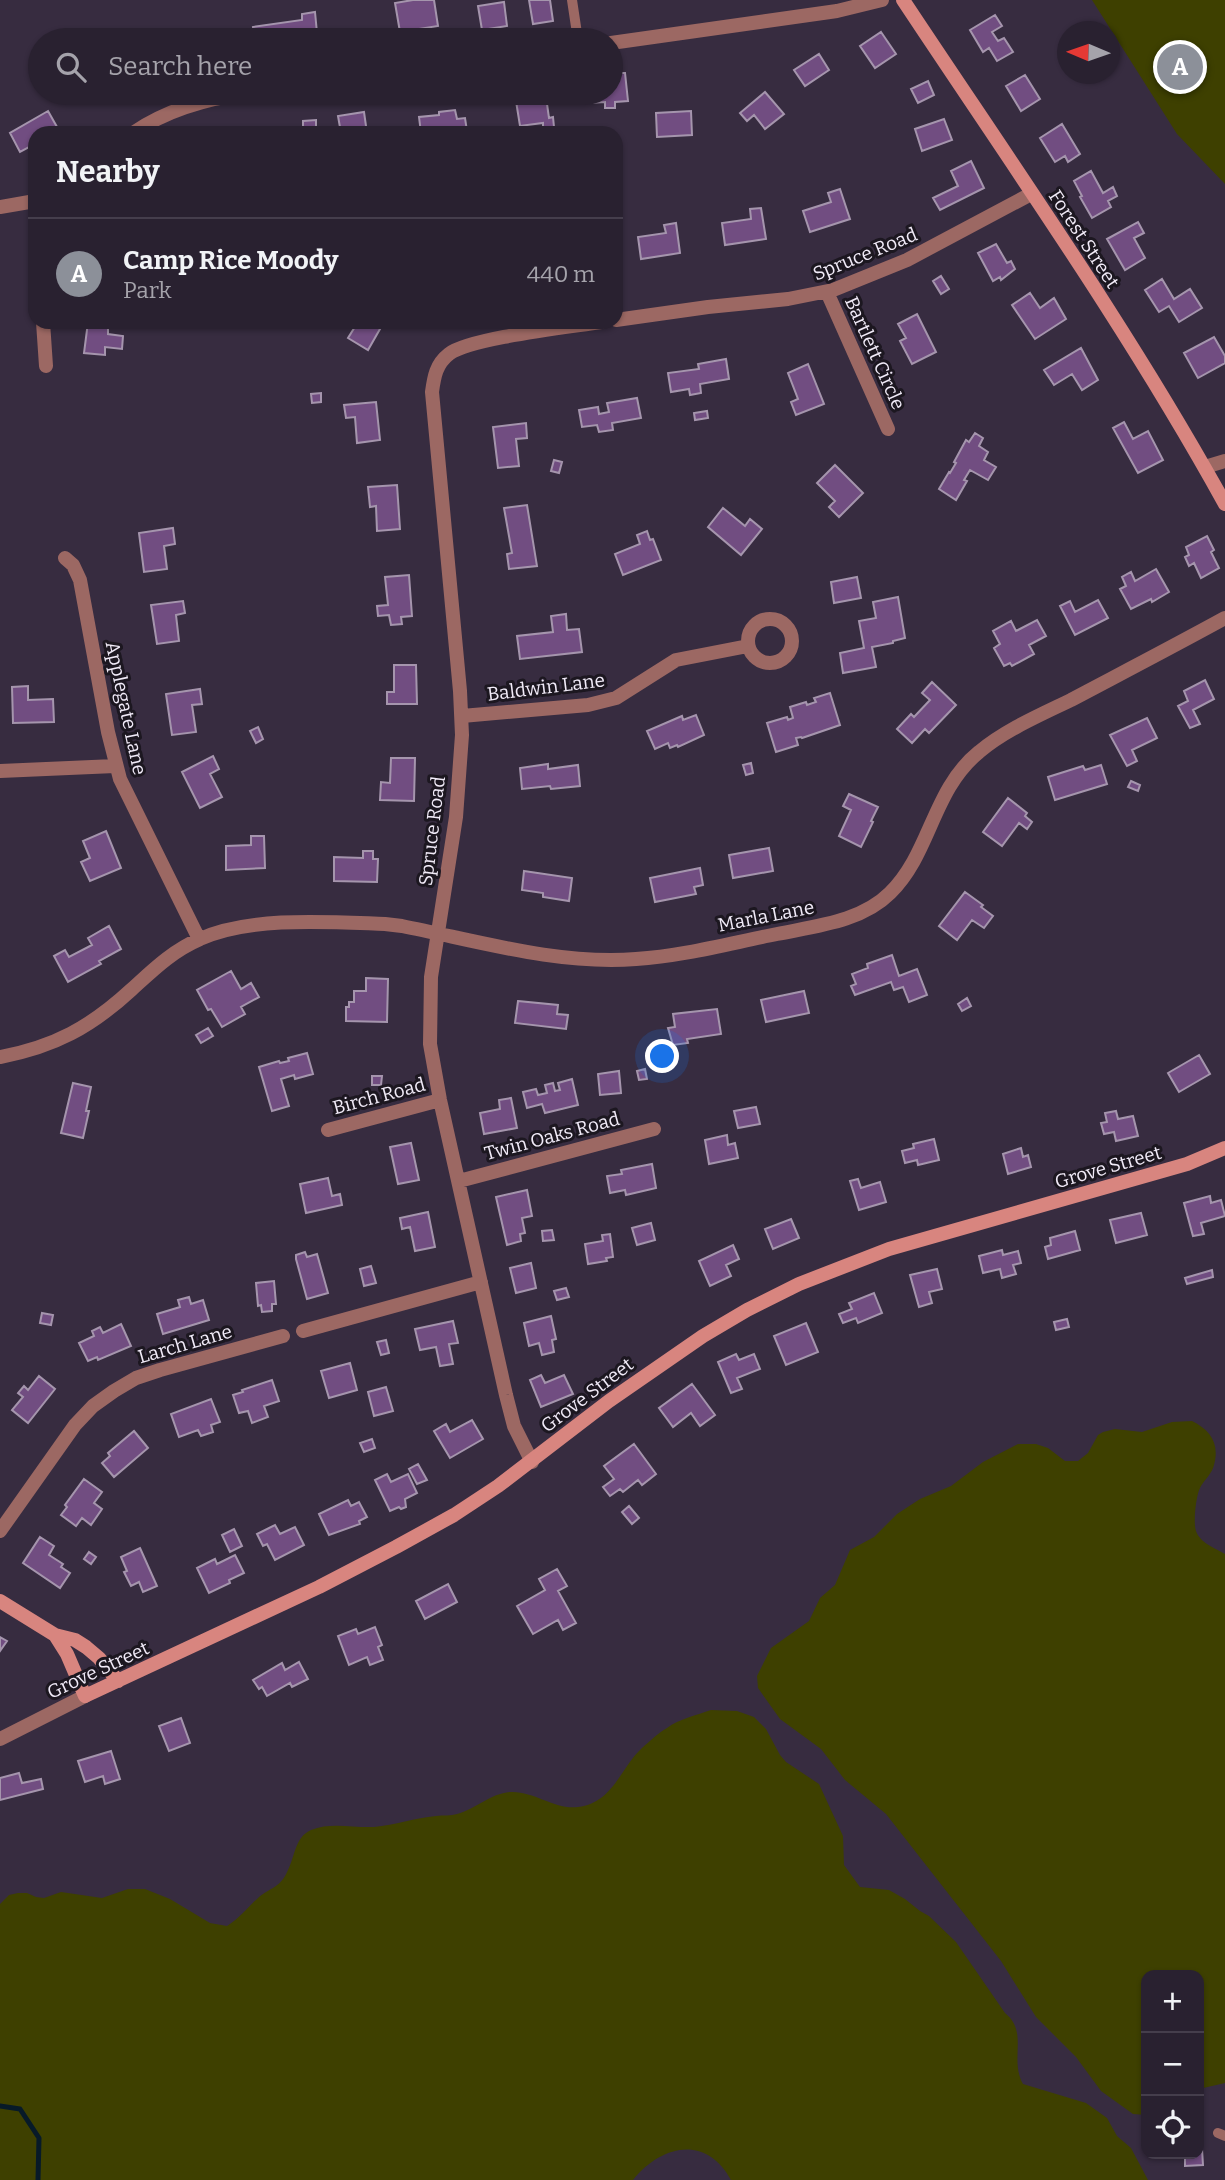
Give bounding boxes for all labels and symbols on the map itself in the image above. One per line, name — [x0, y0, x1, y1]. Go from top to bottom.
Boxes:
north arrow — [1057, 21, 1120, 84]
pin: A — [1157, 41, 1203, 93]
street label: Forest Street — [1044, 186, 1124, 293]
street label: Spruce Road — [809, 223, 921, 285]
street label: Bartlett Circle — [840, 293, 910, 413]
street label: Applegate Lane — [101, 639, 151, 777]
street label: Baldwin Lane — [486, 668, 606, 706]
street label: Spruce Road — [414, 775, 450, 887]
street label: Marla Lane — [716, 895, 816, 937]
your location — [645, 1039, 679, 1073]
street label: Birch Road — [330, 1073, 428, 1119]
street label: Twin Oaks Road — [482, 1107, 622, 1165]
street label: Grove Street — [1052, 1141, 1164, 1193]
street label: Larch Lane — [135, 1320, 235, 1368]
street label: Grove Street — [536, 1353, 638, 1437]
street label: Grove Street — [43, 1636, 153, 1704]

